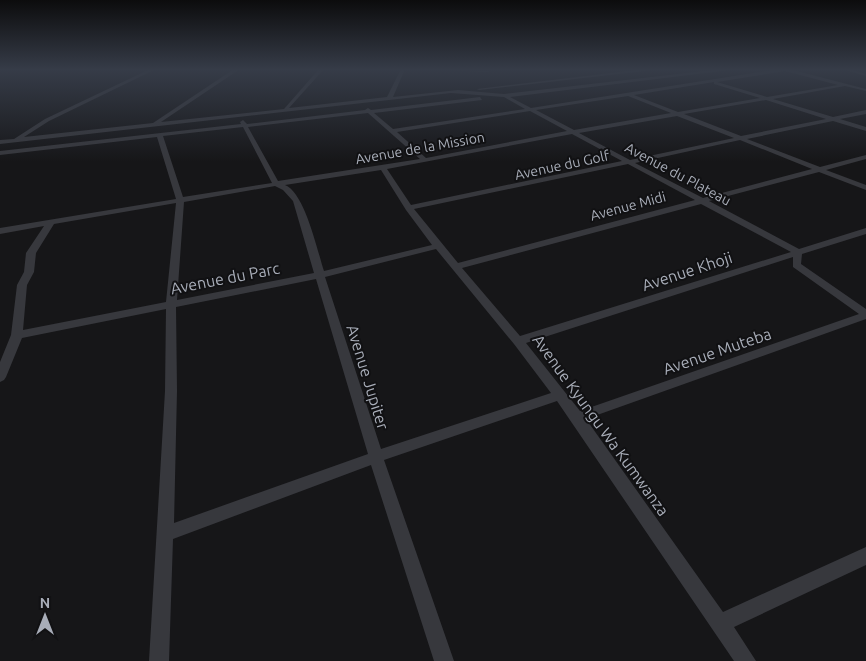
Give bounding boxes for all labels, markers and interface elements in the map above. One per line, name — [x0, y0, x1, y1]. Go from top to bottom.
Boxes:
street label: Avenue de la Mission — [354, 129, 486, 167]
street label: Avenue du Plateau — [622, 139, 734, 209]
street label: Avenue du Golf — [513, 147, 611, 183]
street label: Avenue Midi — [588, 188, 668, 224]
street label: Avenue Khoji — [640, 248, 734, 294]
street label: Avenue du Parc — [169, 258, 282, 297]
street label: Avenue Jupiter — [343, 322, 393, 432]
street label: Avenue Muteba — [661, 324, 773, 378]
street label: Avenue Kyungu Wa Kumwanza — [529, 331, 673, 519]
north arrow — [20, 591, 70, 641]
text: N — [40, 595, 50, 611]

